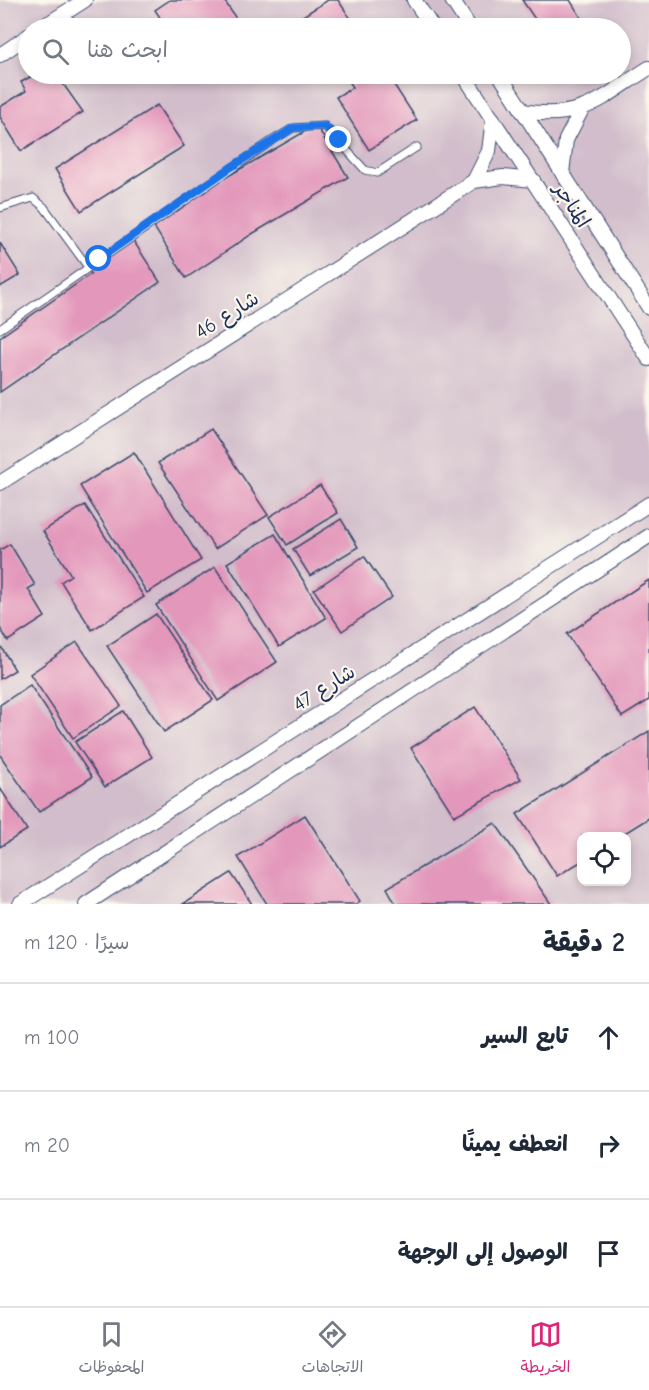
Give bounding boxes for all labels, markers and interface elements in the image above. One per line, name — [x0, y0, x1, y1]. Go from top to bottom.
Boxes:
search box — [18, 18, 631, 84]
icon: search — [39, 35, 72, 68]
text: ابحث هنا — [87, 37, 168, 63]
route end — [325, 126, 351, 152]
street label: المناجر — [548, 177, 595, 232]
route start — [85, 245, 111, 271]
street label: شارع 46 — [191, 287, 264, 345]
street label: شارع 47 — [289, 660, 360, 718]
map controls — [577, 832, 631, 886]
button: locate — [577, 832, 631, 886]
text: 2 دقيقة — [543, 928, 625, 958]
text: سيرًا · 120 m — [24, 931, 129, 954]
icon: ahead — [592, 1021, 625, 1054]
text: تابع السير — [482, 1023, 568, 1049]
text: 100 m — [24, 1026, 80, 1049]
icon: right — [592, 1129, 625, 1162]
text: انعطف يمينًا — [462, 1131, 568, 1157]
text: 20 m — [24, 1134, 70, 1157]
icon: arrive — [592, 1237, 625, 1270]
text: الوصول إلى الوجهة — [398, 1239, 568, 1265]
tab: المحفوظات — [79, 1318, 144, 1381]
tab: الاتجاهات — [302, 1318, 363, 1381]
tab: الخريطة — [521, 1318, 570, 1381]

